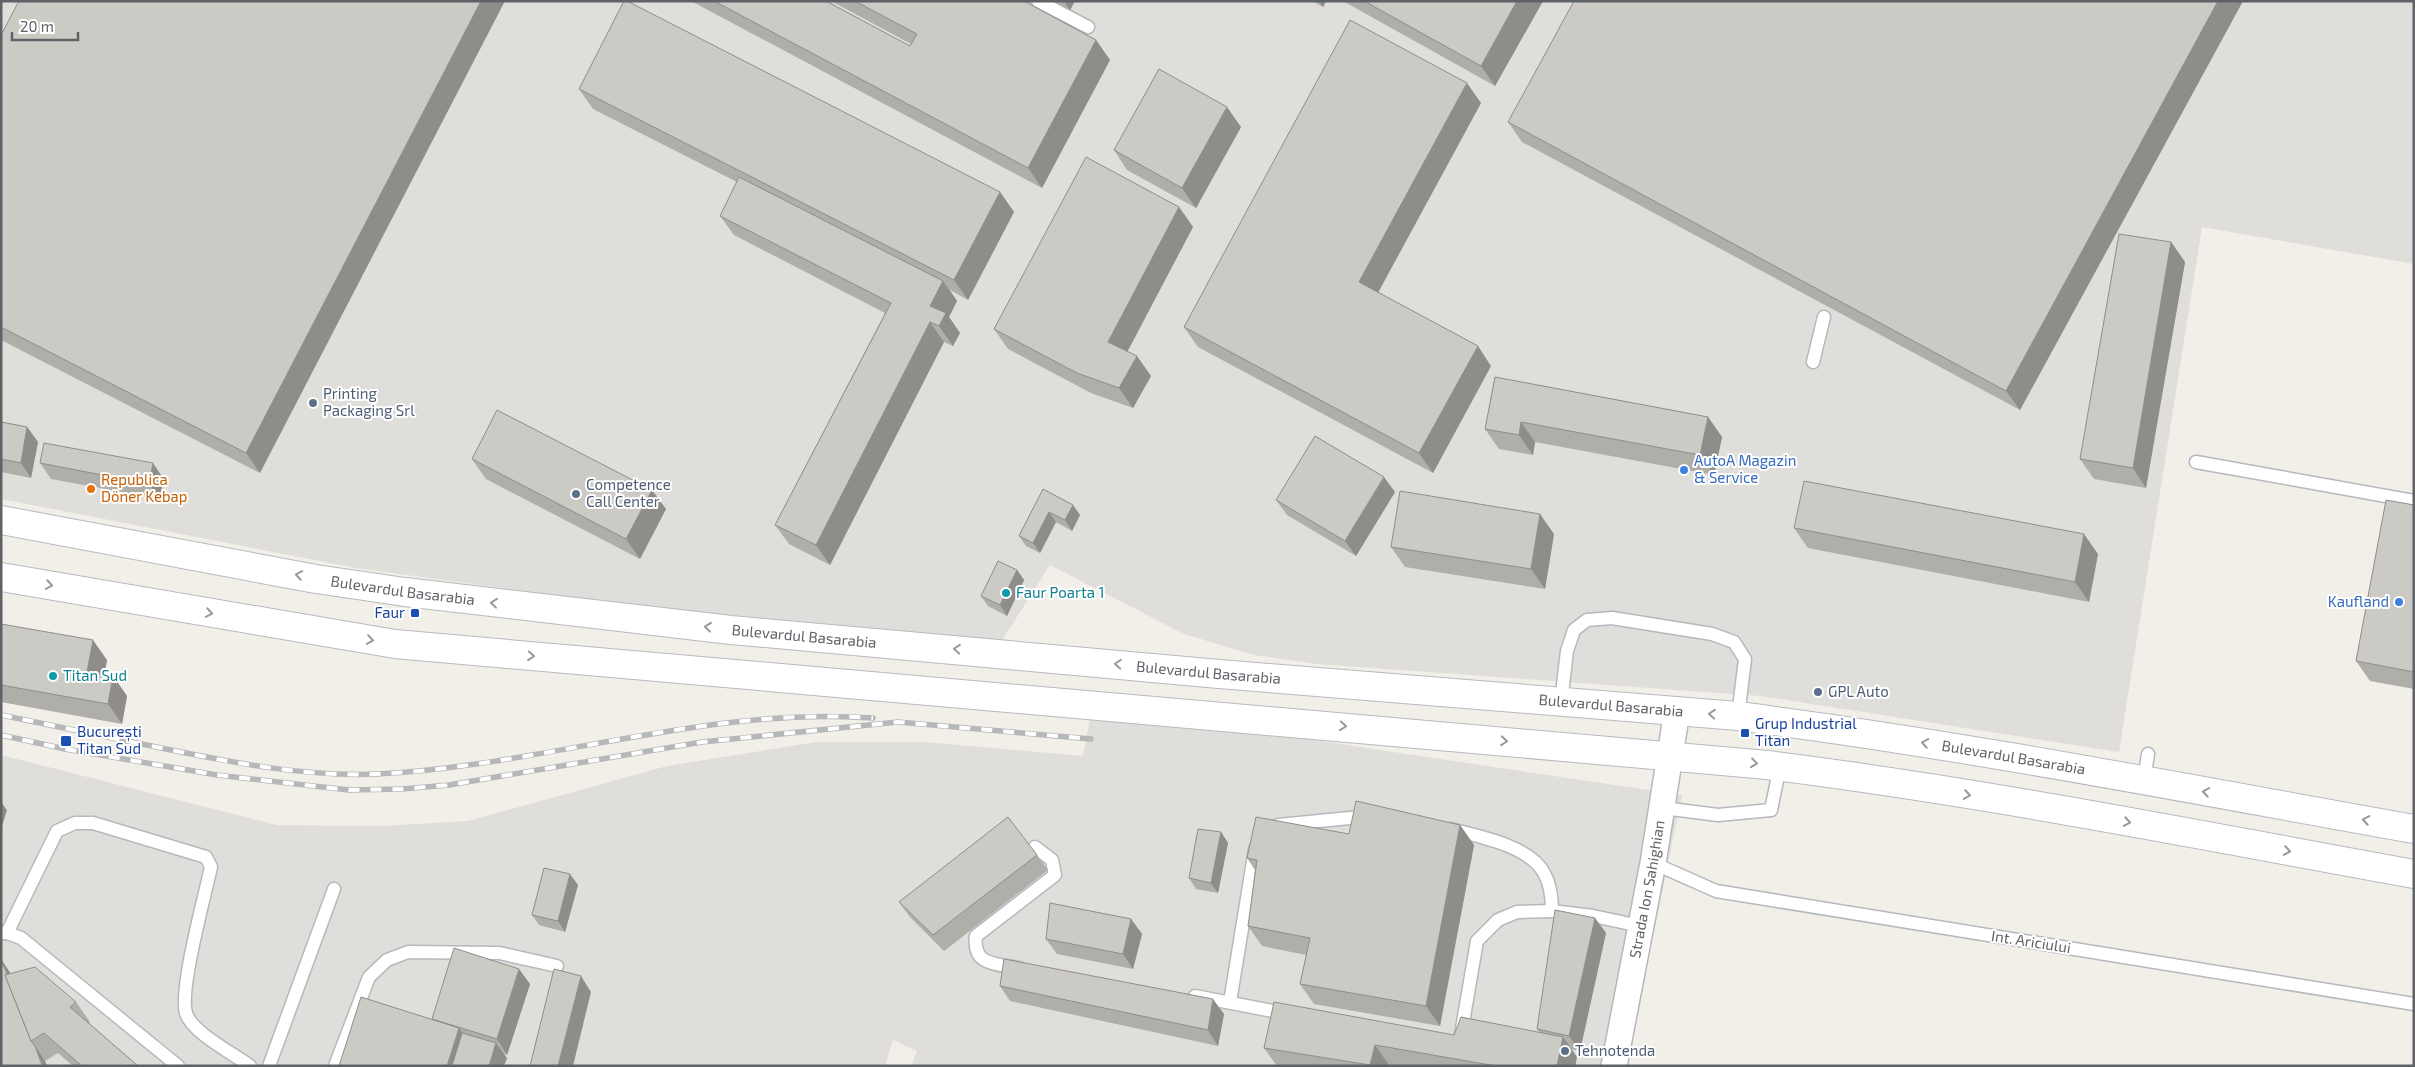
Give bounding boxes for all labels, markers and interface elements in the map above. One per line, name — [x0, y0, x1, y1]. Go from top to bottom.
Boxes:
scale bar — [12, 10, 79, 42]
text: 20 m — [20, 17, 54, 35]
place label: Printing Packaging Srl — [323, 384, 415, 419]
marker: Printing Packaging Srl — [307, 397, 319, 409]
place label: AutoA Magazin & Service — [1694, 451, 1796, 486]
marker: AutoA Magazin & Service — [1678, 464, 1690, 476]
place label: Republica Döner Kebap — [101, 470, 188, 505]
place label: Competence Call Center — [586, 475, 671, 510]
marker: Republica Döner Kebap — [85, 483, 97, 495]
marker: Competence Call Center — [570, 488, 582, 500]
one-way arrow — [294, 571, 303, 581]
street label: Bulevardul Basarabia — [330, 571, 476, 608]
one-way arrow — [45, 579, 54, 589]
place label: Faur Poarta 1 — [1016, 583, 1104, 601]
marker: Faur Poarta 1 — [1000, 587, 1012, 599]
place label: Kaufland — [2328, 592, 2389, 610]
marker: Kaufland — [2393, 596, 2405, 608]
one-way arrow — [490, 598, 498, 609]
place label: Faur — [374, 603, 405, 621]
one-way arrow — [205, 607, 214, 617]
marker: Faur — [409, 607, 421, 619]
street label: Bulevardul Basarabia — [731, 620, 877, 651]
one-way arrow — [703, 622, 711, 633]
one-way arrow — [366, 634, 374, 645]
one-way arrow — [952, 644, 960, 655]
one-way arrow — [528, 650, 536, 661]
street label: Bulevardul Basarabia — [1135, 657, 1282, 687]
one-way arrow — [1114, 659, 1122, 670]
place label: Titan Sud — [63, 666, 127, 684]
marker: Titan Sud — [47, 670, 59, 682]
place label: GPL Auto — [1828, 682, 1889, 700]
marker: GPL Auto — [1812, 686, 1824, 698]
street label: Bulevardul Basarabia — [1538, 690, 1684, 720]
one-way arrow — [1708, 708, 1716, 719]
place label: Grup Industrial Titan — [1755, 714, 1857, 749]
one-way arrow — [1339, 720, 1347, 731]
place label: București Titan Sud — [77, 722, 142, 757]
marker: Grup Industrial Titan — [1739, 727, 1751, 739]
marker: București Titan Sud — [59, 734, 73, 748]
one-way arrow — [1501, 735, 1509, 746]
street label: Bulevardul Basarabia — [1941, 736, 2087, 778]
one-way arrow — [1921, 739, 1929, 749]
one-way arrow — [1750, 757, 1758, 768]
one-way arrow — [2201, 787, 2210, 798]
one-way arrow — [1962, 789, 1971, 799]
one-way arrow — [2122, 816, 2131, 826]
one-way arrow — [2361, 816, 2370, 826]
street label: Strada Ion Sahighian — [1625, 819, 1668, 959]
one-way arrow — [2282, 845, 2291, 855]
street label: Int. Ariciului — [1990, 926, 2072, 956]
place label: Tehnotenda — [1575, 1041, 1655, 1059]
marker: Tehnotenda — [1559, 1045, 1571, 1057]

